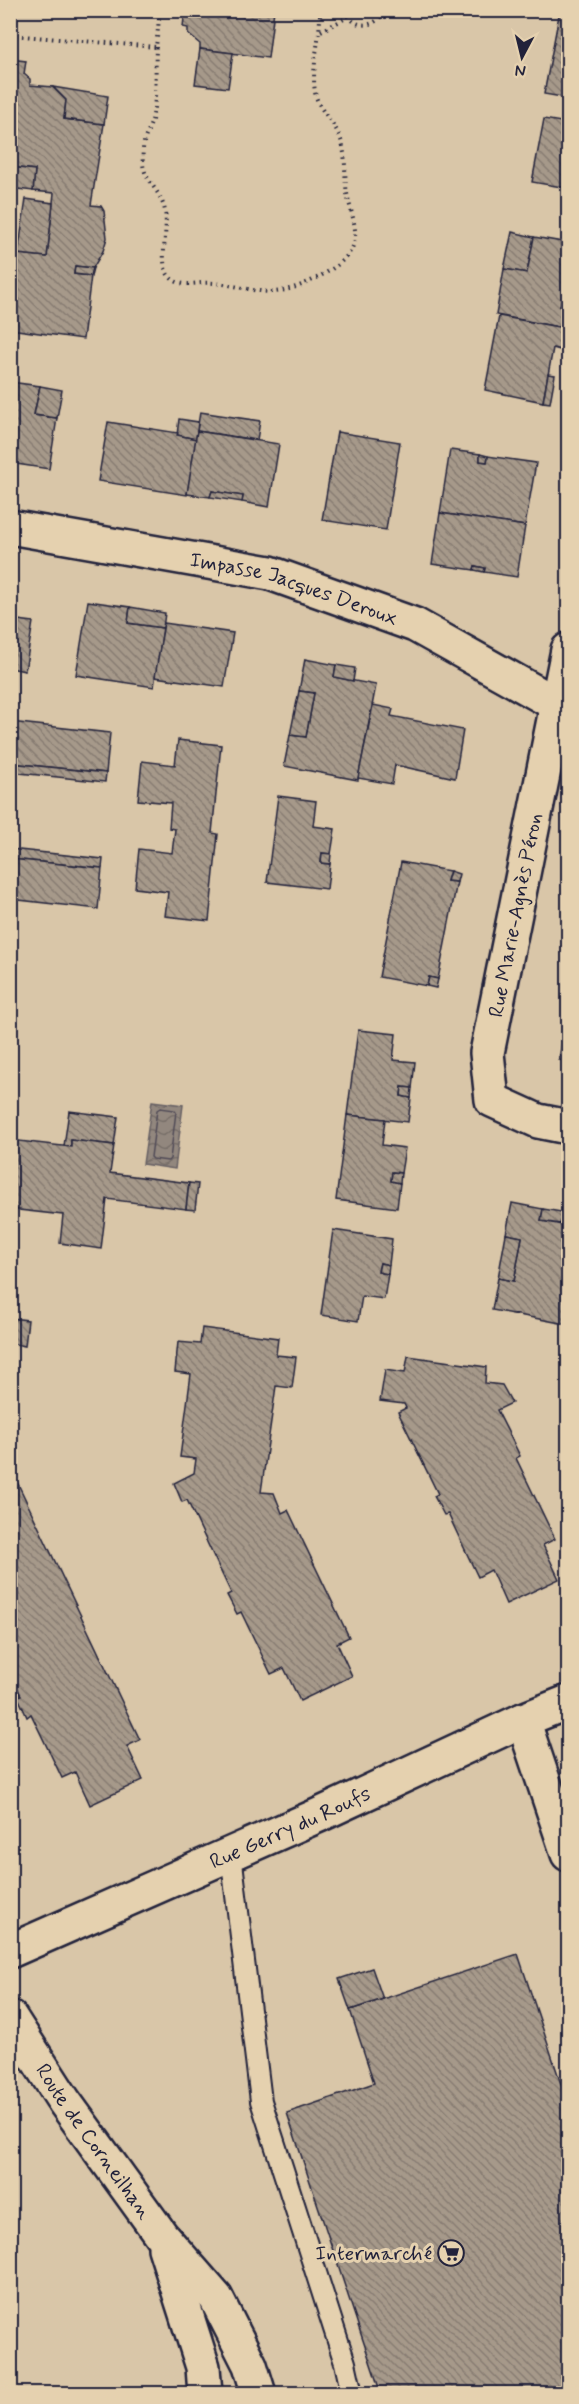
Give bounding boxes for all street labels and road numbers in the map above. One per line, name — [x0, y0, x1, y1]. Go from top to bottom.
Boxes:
street label: Impasse Jacques Deroux — [188, 546, 401, 633]
street label: Rue Marie-Agnès Péron — [482, 811, 550, 1020]
street label: Rue Gerry du Roufs — [205, 1780, 375, 1876]
street label: Route de Corneilhan — [29, 2059, 158, 2226]

